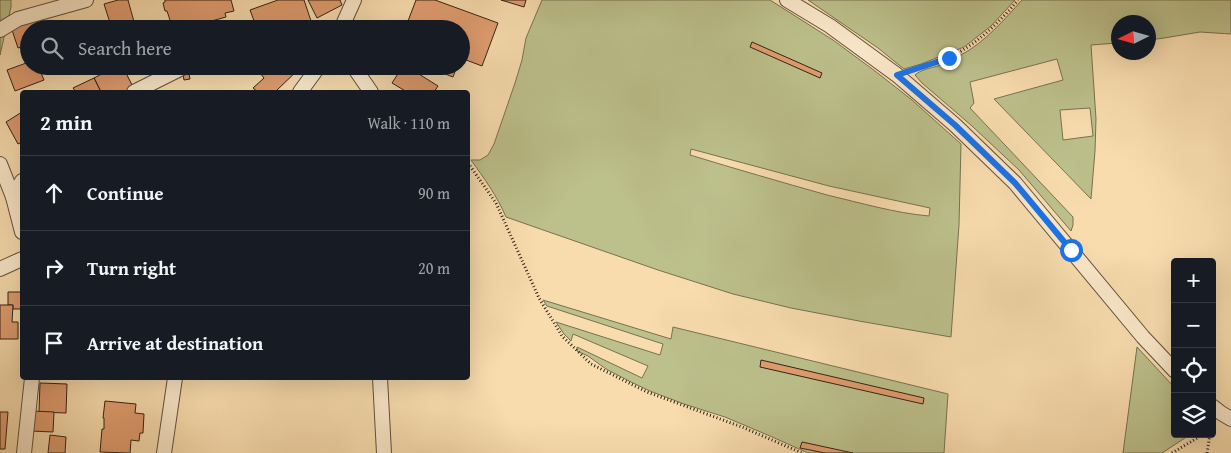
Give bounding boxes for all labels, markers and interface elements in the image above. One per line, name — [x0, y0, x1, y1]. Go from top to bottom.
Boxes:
north arrow — [1111, 15, 1156, 60]
search box — [20, 20, 470, 75]
icon: search — [38, 34, 66, 62]
text: Search here — [78, 34, 172, 62]
route end — [938, 47, 961, 70]
text: 2 min — [40, 107, 92, 138]
text: Walk · 110 m — [367, 111, 450, 135]
icon: ahead — [40, 179, 68, 207]
text: Continue — [87, 179, 164, 207]
text: 90 m — [418, 181, 450, 205]
route start — [1060, 239, 1083, 262]
icon: right — [40, 254, 68, 282]
text: Turn right — [87, 254, 176, 282]
text: 20 m — [418, 256, 450, 280]
map controls — [1171, 258, 1216, 438]
button: + — [1171, 258, 1216, 303]
button: − — [1171, 303, 1216, 348]
icon: arrive — [40, 329, 68, 357]
text: Arrive at destination — [87, 329, 263, 357]
button: locate — [1171, 348, 1216, 393]
button: layers — [1171, 393, 1216, 438]

